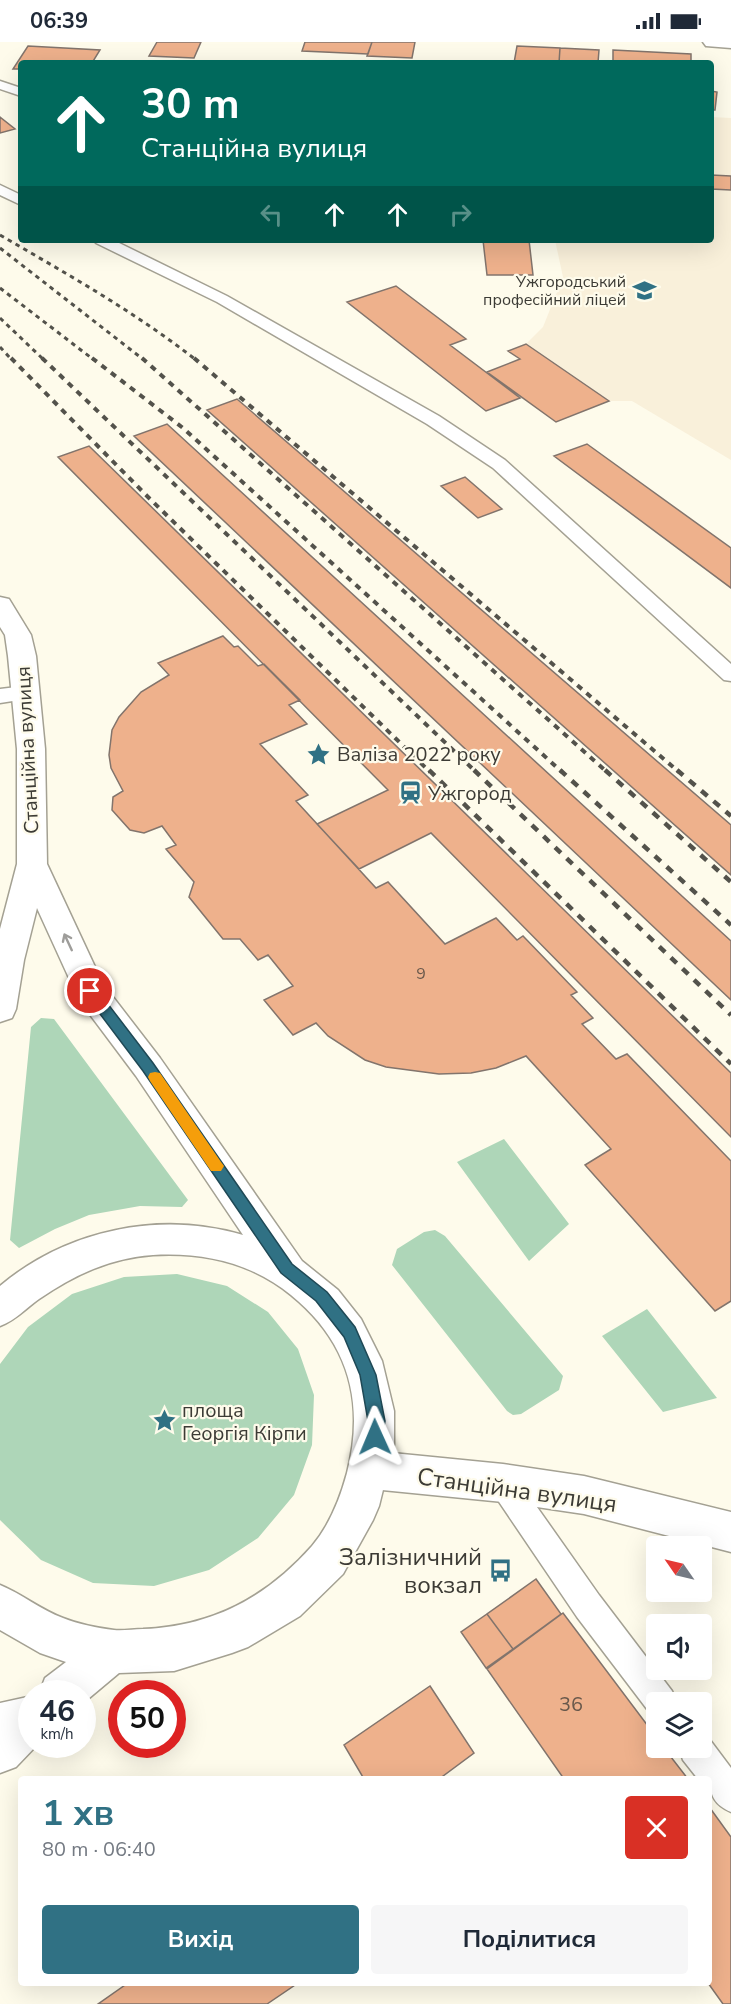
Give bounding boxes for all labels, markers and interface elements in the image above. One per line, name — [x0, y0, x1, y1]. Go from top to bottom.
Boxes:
text: 06:39 — [30, 6, 88, 36]
text: 30 m — [141, 76, 240, 133]
icon: ahead — [42, 84, 120, 162]
text: Станційна вулиця — [141, 130, 367, 167]
icon: left — [255, 198, 288, 231]
icon: ahead — [318, 198, 351, 231]
icon: ahead — [381, 198, 414, 231]
icon: right — [444, 198, 477, 231]
place label: Ужгородський професійний ліцей — [483, 271, 626, 311]
school or university icon: Ужгородський професійний ліцей — [631, 277, 657, 303]
street label: Станційна вулиця — [10, 666, 45, 834]
place icon: Валіза 2022 року — [306, 741, 332, 767]
place label: Валіза 2022 року — [337, 741, 501, 768]
station icon: Ужгород — [397, 780, 423, 806]
place label: Ужгород — [427, 780, 512, 807]
one-way arrow — [61, 933, 73, 951]
house number: 9 — [416, 963, 426, 985]
pin — [64, 965, 115, 1016]
icon: arrive — [73, 974, 106, 1007]
place label: площа Георгія Кірпи — [182, 1397, 307, 1447]
position arrow — [343, 1405, 407, 1469]
place icon: площа Георгія Кірпи — [151, 1408, 177, 1434]
street label: Станційна вулиця — [415, 1460, 619, 1520]
north arrow — [646, 1536, 712, 1602]
map controls — [646, 1536, 712, 1758]
place label: Залізничний вокзал — [339, 1541, 482, 1601]
bus stop icon: Залізничний вокзал — [487, 1558, 513, 1584]
button: sound — [646, 1614, 712, 1680]
speed limit sign: 50 — [108, 1680, 186, 1758]
text: 46 — [39, 1691, 75, 1732]
house number: 36 — [559, 1691, 583, 1718]
button: layers — [646, 1692, 712, 1758]
text: km/h — [40, 1724, 74, 1744]
text: 1 хв — [42, 1789, 114, 1838]
button: close — [625, 1796, 688, 1859]
text: 80 m · 06:40 — [42, 1836, 156, 1863]
button: Вихід — [42, 1905, 359, 1974]
button: Поділитися — [371, 1905, 688, 1974]

